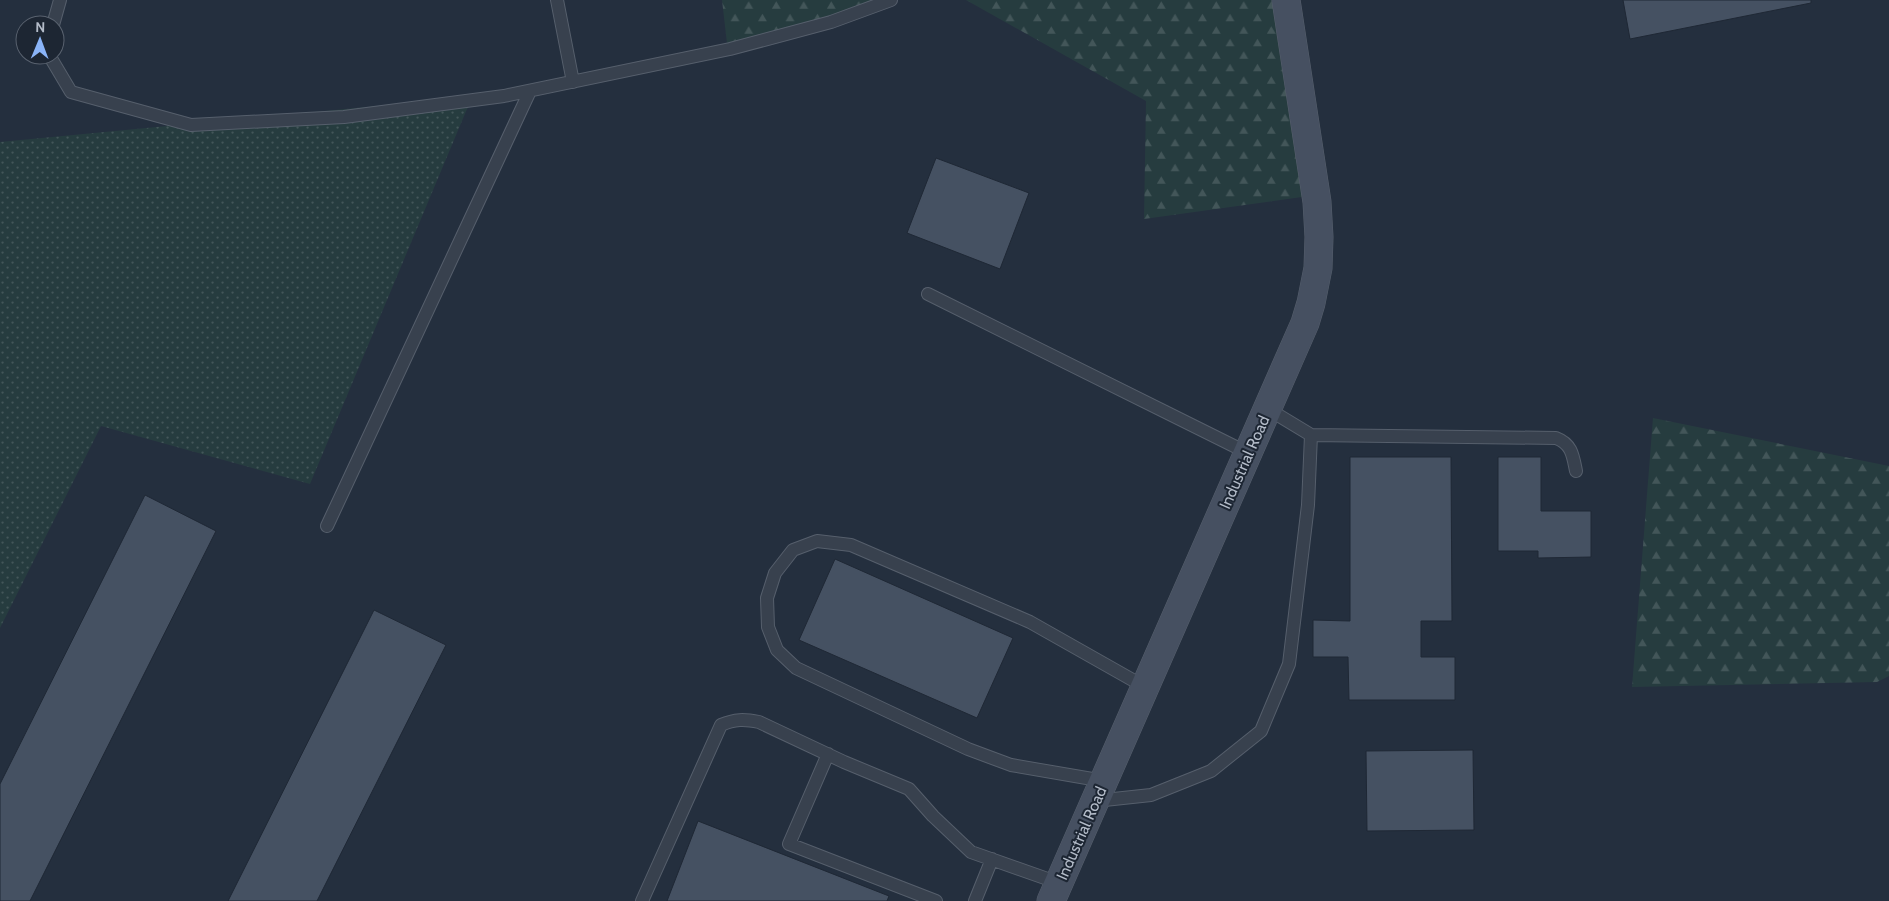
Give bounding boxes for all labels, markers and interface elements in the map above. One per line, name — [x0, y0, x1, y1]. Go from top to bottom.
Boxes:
north arrow — [15, 15, 65, 65]
text: N — [35, 18, 45, 36]
street label: Industrial Road — [1215, 412, 1274, 512]
street label: Industrial Road — [1052, 783, 1111, 883]

